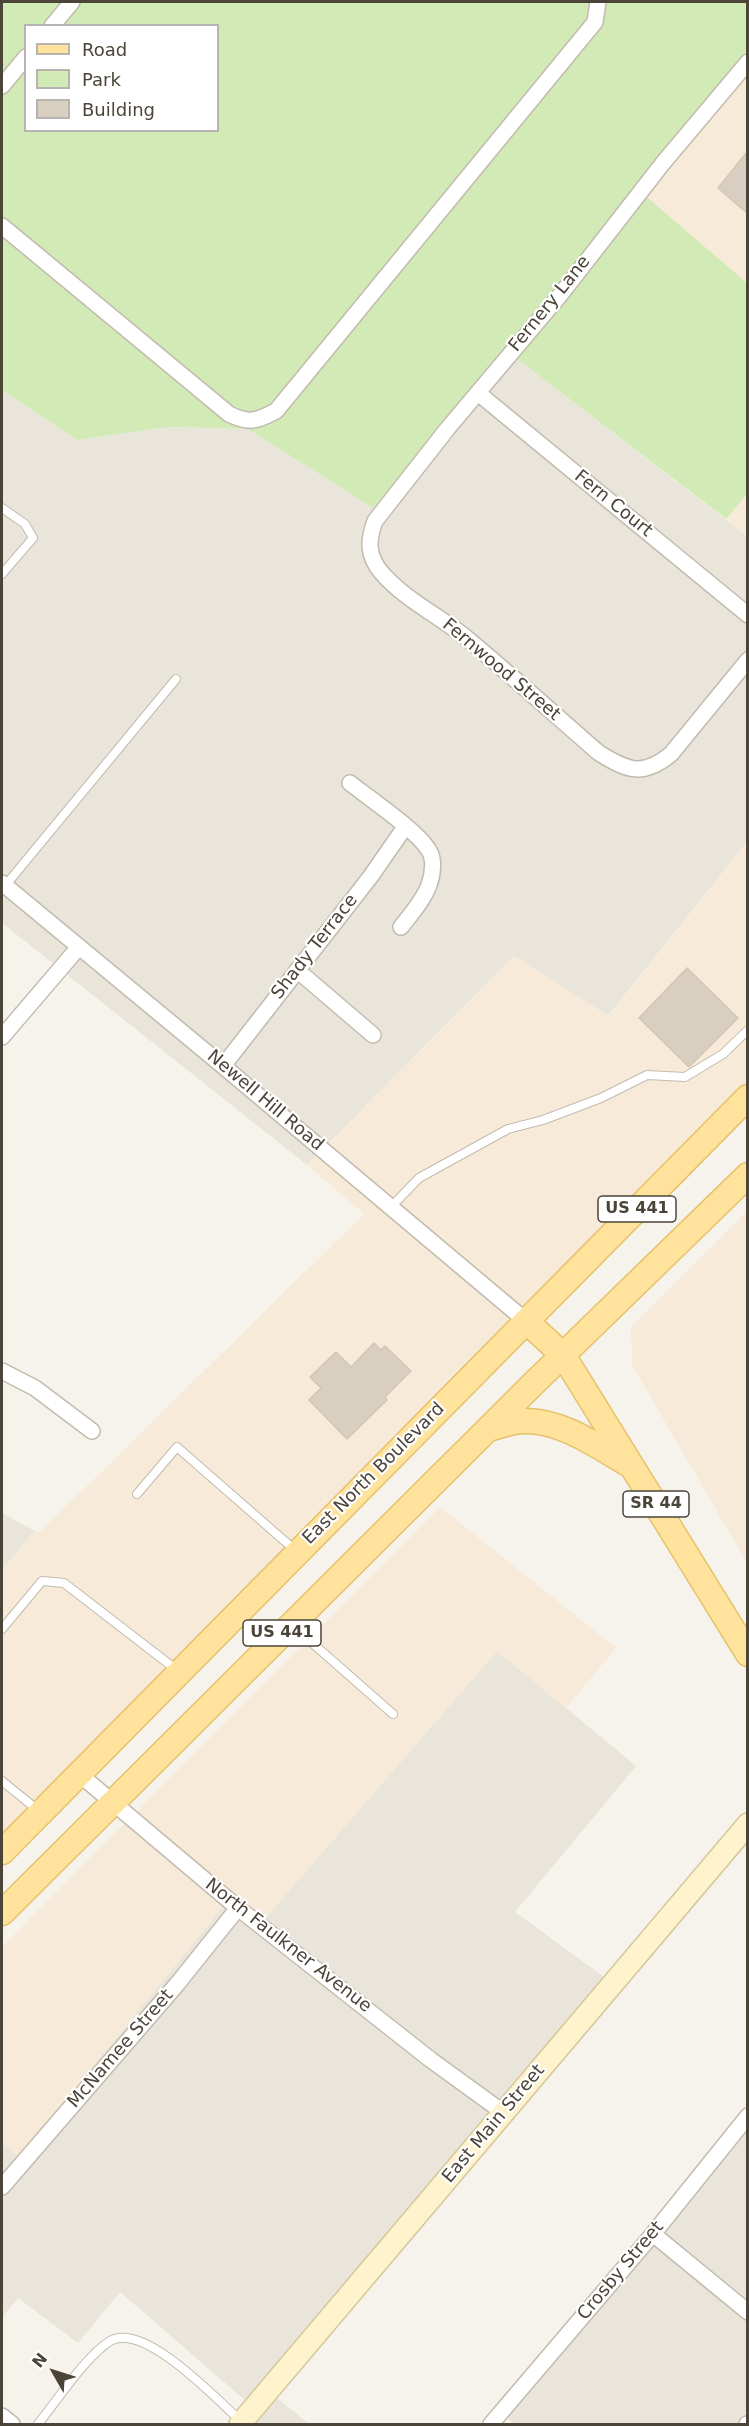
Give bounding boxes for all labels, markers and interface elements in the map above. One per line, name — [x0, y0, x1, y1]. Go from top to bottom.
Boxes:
legend — [24, 24, 219, 132]
text: Road — [82, 39, 127, 60]
text: Park — [82, 69, 121, 90]
text: Building — [82, 99, 155, 120]
street label: Fernery Lane — [505, 252, 595, 356]
street label: Fern Court — [570, 466, 656, 542]
street label: Fernwood Street — [438, 614, 564, 726]
street label: Shady Terrace — [267, 890, 363, 1004]
street label: Newell Hill Road — [202, 1046, 328, 1156]
road number: US 441 — [598, 1196, 676, 1222]
street label: East North Boulevard — [299, 1399, 449, 1549]
road number: SR 44 — [623, 1491, 689, 1517]
road number: US 441 — [243, 1620, 321, 1646]
street label: North Faulkner Avenue — [201, 1874, 375, 2018]
street label: McNamee Street — [64, 1985, 178, 2113]
street label: East Main Street — [438, 2060, 550, 2188]
street label: Crosby Street — [573, 2217, 669, 2325]
north arrow — [24, 2342, 84, 2402]
text: N — [28, 2349, 51, 2372]

